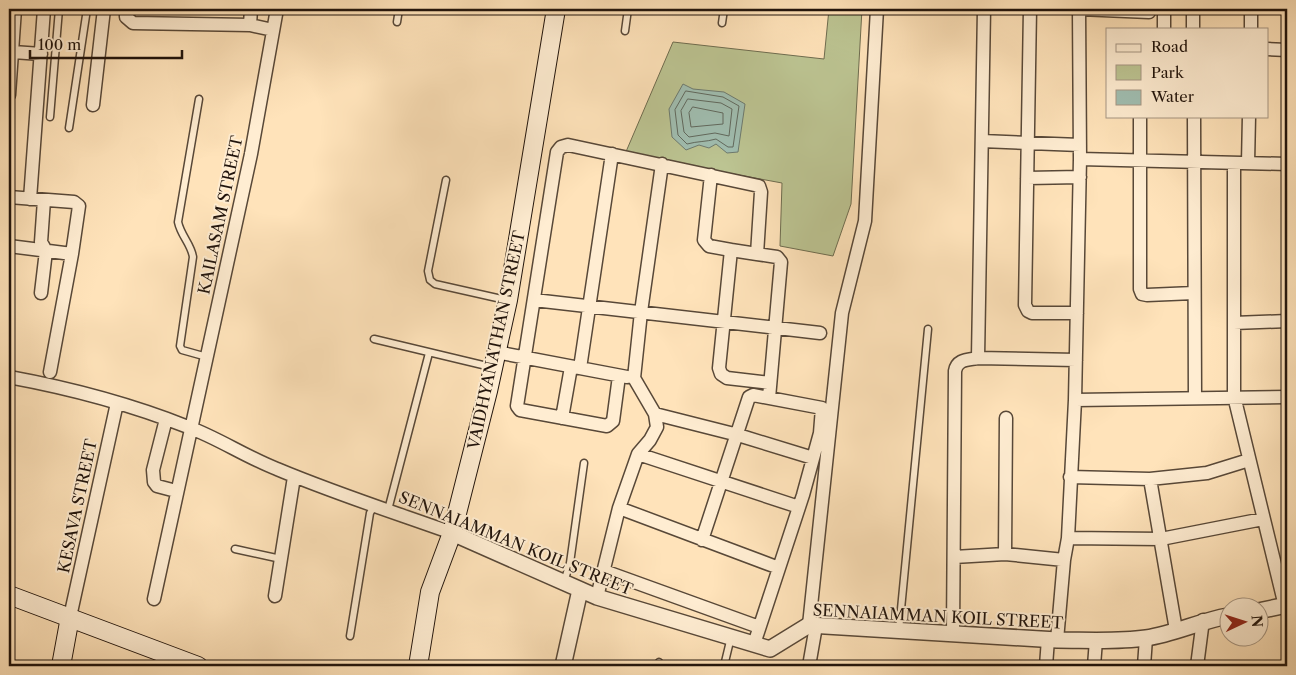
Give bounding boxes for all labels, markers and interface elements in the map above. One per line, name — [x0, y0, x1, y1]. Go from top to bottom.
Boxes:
scale bar — [30, 28, 182, 60]
legend — [1106, 28, 1268, 118]
text: 100 m — [38, 35, 81, 54]
text: Road — [1151, 37, 1188, 56]
text: Park — [1151, 63, 1185, 82]
text: Water — [1150, 87, 1195, 106]
street label: KAILASAM STREET — [193, 134, 247, 296]
street label: VAIDHYANATHAN STREET — [463, 229, 529, 452]
street label: KESAVA STREET — [53, 437, 101, 575]
street label: SENNAIAMMAN KOIL STREET — [396, 487, 636, 599]
north arrow — [1218, 598, 1268, 648]
street label: SENNAIAMMAN KOIL STREET — [812, 599, 1064, 633]
text: N — [1248, 614, 1266, 628]

